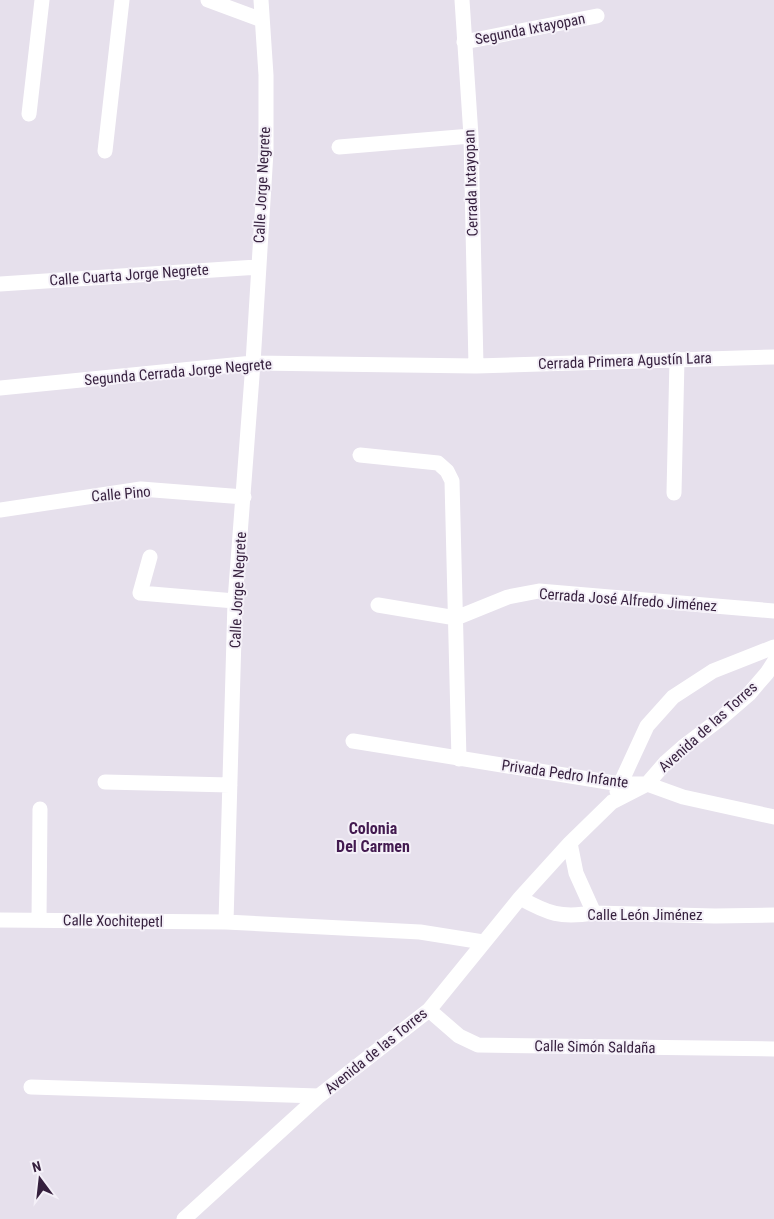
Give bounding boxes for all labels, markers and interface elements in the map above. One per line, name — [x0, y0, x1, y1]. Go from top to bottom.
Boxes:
street label: Segunda Ixtayopan — [473, 9, 587, 49]
street label: Calle Jorge Negrete — [250, 126, 274, 244]
street label: Cerrada Ixtayopan — [460, 129, 482, 237]
street label: Calle Cuarta Jorge Negrete — [49, 260, 209, 290]
street label: Cerrada Primera Agustín Lara — [538, 349, 712, 373]
street label: Segunda Cerrada Jorge Negrete — [83, 355, 273, 389]
street label: Calle Pino — [91, 482, 151, 506]
street label: Calle Jorge Negrete — [226, 531, 250, 649]
street label: Cerrada José Alfredo Jiménez — [538, 585, 718, 615]
street label: Avenida de las Torres — [655, 678, 761, 776]
street label: Privada Pedro Infante — [501, 756, 629, 792]
district label: Colonia Del Carmen — [336, 819, 410, 856]
street label: Calle León Jiménez — [587, 906, 703, 924]
street label: Calle Xochitepetl — [63, 911, 163, 931]
street label: Avenida de las Torres — [321, 1004, 431, 1098]
street label: Calle Simón Saldaña — [534, 1037, 656, 1057]
north arrow — [15, 1154, 65, 1204]
text: N — [30, 1158, 43, 1175]

